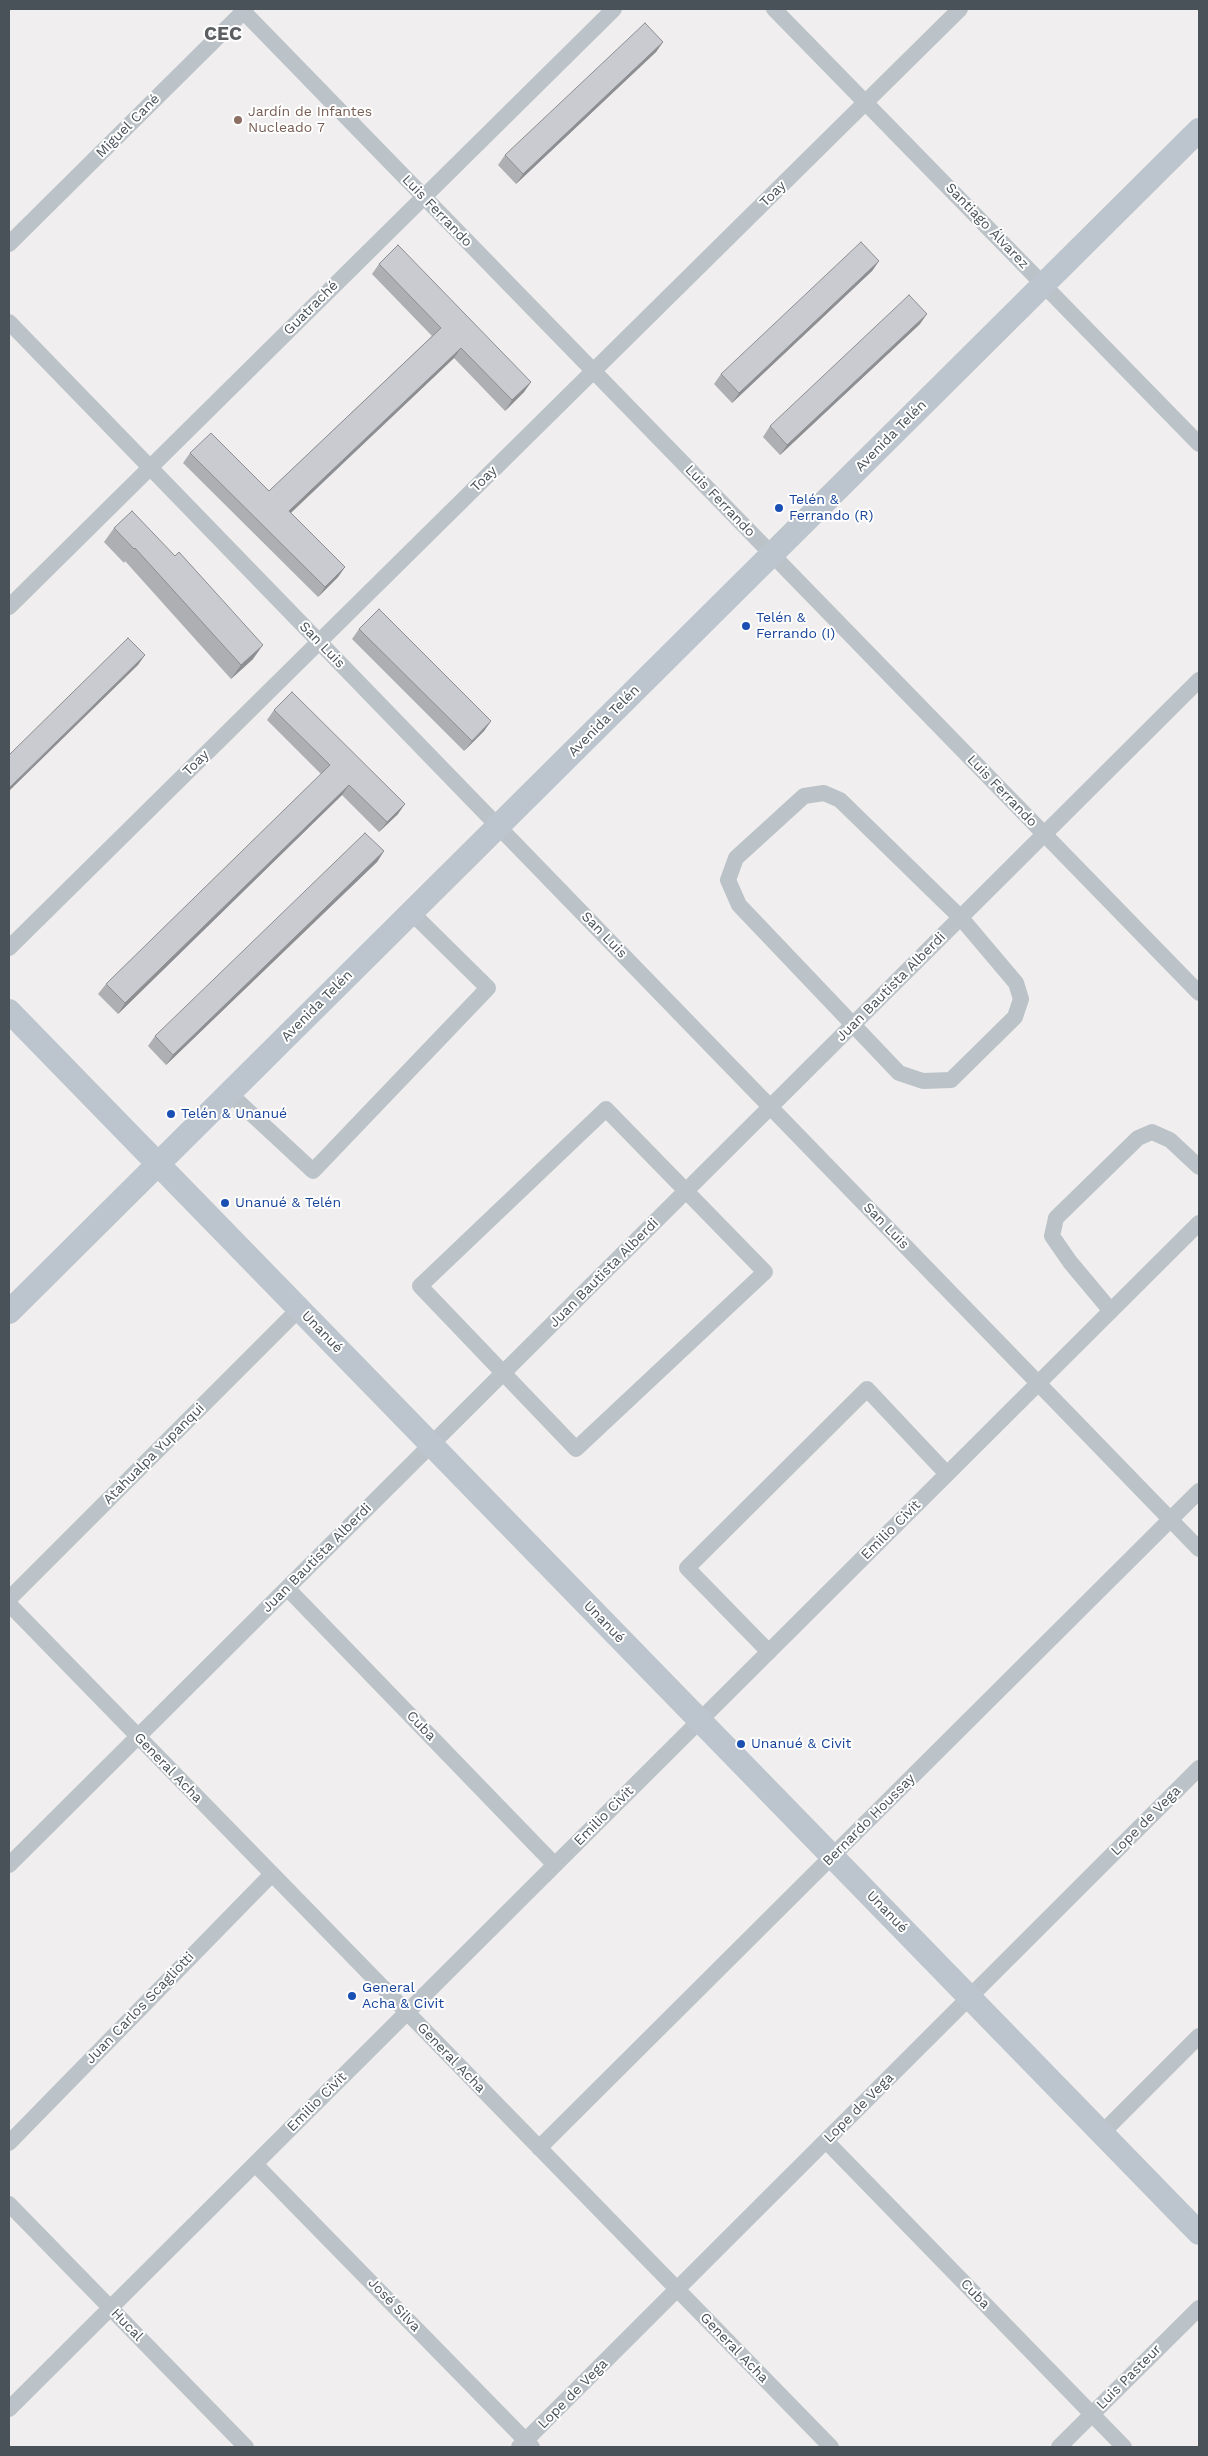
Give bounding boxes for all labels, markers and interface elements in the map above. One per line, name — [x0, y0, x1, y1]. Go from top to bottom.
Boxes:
district label: CEC — [204, 23, 242, 45]
street label: Miguel Cané — [93, 91, 163, 161]
place label: Jardín de Infantes Nucleado 7 — [248, 104, 372, 136]
marker: Jardín de Infantes Nucleado 7 — [232, 114, 244, 126]
street label: Luis Ferrando — [398, 172, 476, 250]
street label: Toay — [756, 177, 790, 211]
street label: Santiago Álvarez — [942, 180, 1032, 272]
street label: Guatraché — [280, 277, 342, 339]
street label: Avenida Telén — [852, 397, 930, 475]
street label: Toay — [467, 462, 501, 496]
street label: Luis Ferrando — [681, 462, 759, 540]
place label: Telén & Ferrando (R) — [789, 492, 873, 524]
marker: Telén & Ferrando (R) — [773, 502, 785, 514]
place label: Telén & Ferrando (I) — [756, 610, 835, 642]
street label: San Luis — [296, 618, 348, 672]
marker: Telén & Ferrando (I) — [740, 620, 752, 632]
street label: Avenida Telén — [565, 682, 643, 760]
street label: Toay — [179, 746, 213, 780]
street label: Luis Ferrando — [963, 752, 1041, 830]
street label: San Luis — [578, 908, 630, 962]
street label: Juan Bautista Alberdi — [833, 929, 949, 1045]
street label: Avenida Telén — [278, 967, 356, 1045]
place label: Telén & Unanué — [181, 1106, 287, 1122]
marker: Telén & Unanué — [165, 1108, 177, 1120]
place label: Unanué & Telén — [235, 1195, 341, 1211]
marker: Unanué & Telén — [219, 1197, 231, 1209]
street label: San Luis — [860, 1199, 912, 1253]
street label: Juan Bautista Alberdi — [546, 1215, 662, 1331]
street label: Unanué — [298, 1308, 346, 1356]
street label: Atahualpa Yupanqui — [100, 1400, 208, 1508]
street label: Emilio Civit — [858, 1497, 924, 1563]
street label: Juan Bautista Alberdi — [259, 1500, 375, 1616]
street label: Unanué — [580, 1598, 628, 1646]
street label: Cuba — [403, 1708, 439, 1744]
street label: General Acha — [130, 1729, 206, 1807]
place label: Unanué & Civit — [751, 1736, 851, 1752]
marker: Unanué & Civit — [735, 1738, 747, 1750]
street label: Bernardo Houssay — [819, 1770, 919, 1870]
street label: Emilio Civit — [571, 1783, 637, 1849]
street label: Lope de Vega — [1108, 1783, 1184, 1859]
street label: Unanué — [863, 1888, 911, 1936]
street label: Juan Carlos Scagliotti — [82, 1949, 198, 2067]
place label: General Acha & Civit — [362, 1980, 444, 2012]
marker: General Acha & Civit — [346, 1990, 358, 2002]
street label: General Acha — [413, 2019, 489, 2097]
street label: Emilio Civit — [284, 2069, 350, 2135]
street label: Lope de Vega — [821, 2070, 897, 2146]
street label: José Silva — [364, 2275, 424, 2335]
street label: Cuba — [957, 2276, 993, 2312]
street label: Hucal — [107, 2305, 147, 2345]
street label: General Acha — [696, 2309, 772, 2387]
street label: Luis Pasteur — [1093, 2341, 1165, 2413]
street label: Lope de Vega — [535, 2356, 611, 2432]

